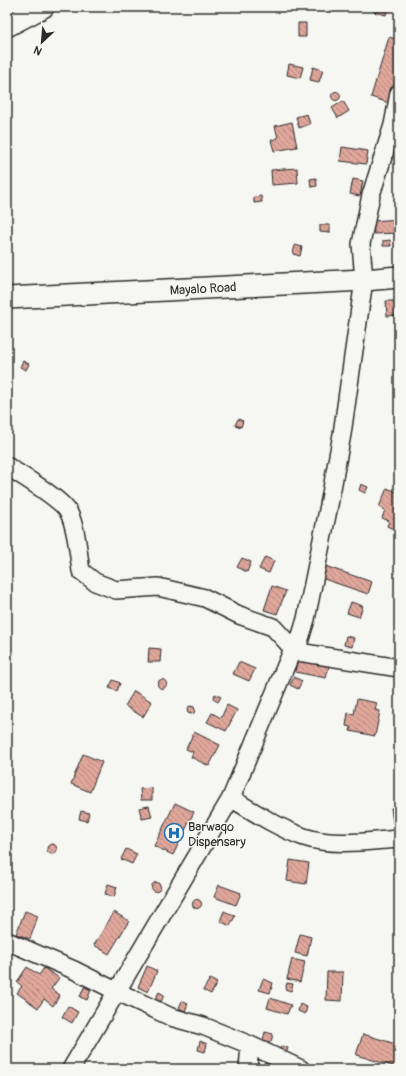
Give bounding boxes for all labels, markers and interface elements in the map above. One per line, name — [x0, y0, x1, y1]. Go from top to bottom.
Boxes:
north arrow — [22, 22, 62, 62]
text: N — [31, 43, 44, 58]
street label: Mayalo Road — [169, 279, 237, 299]
place label: Barwaqo Dispensary — [188, 819, 246, 850]
hospital icon: Barwaqo Dispensary — [163, 822, 185, 844]

